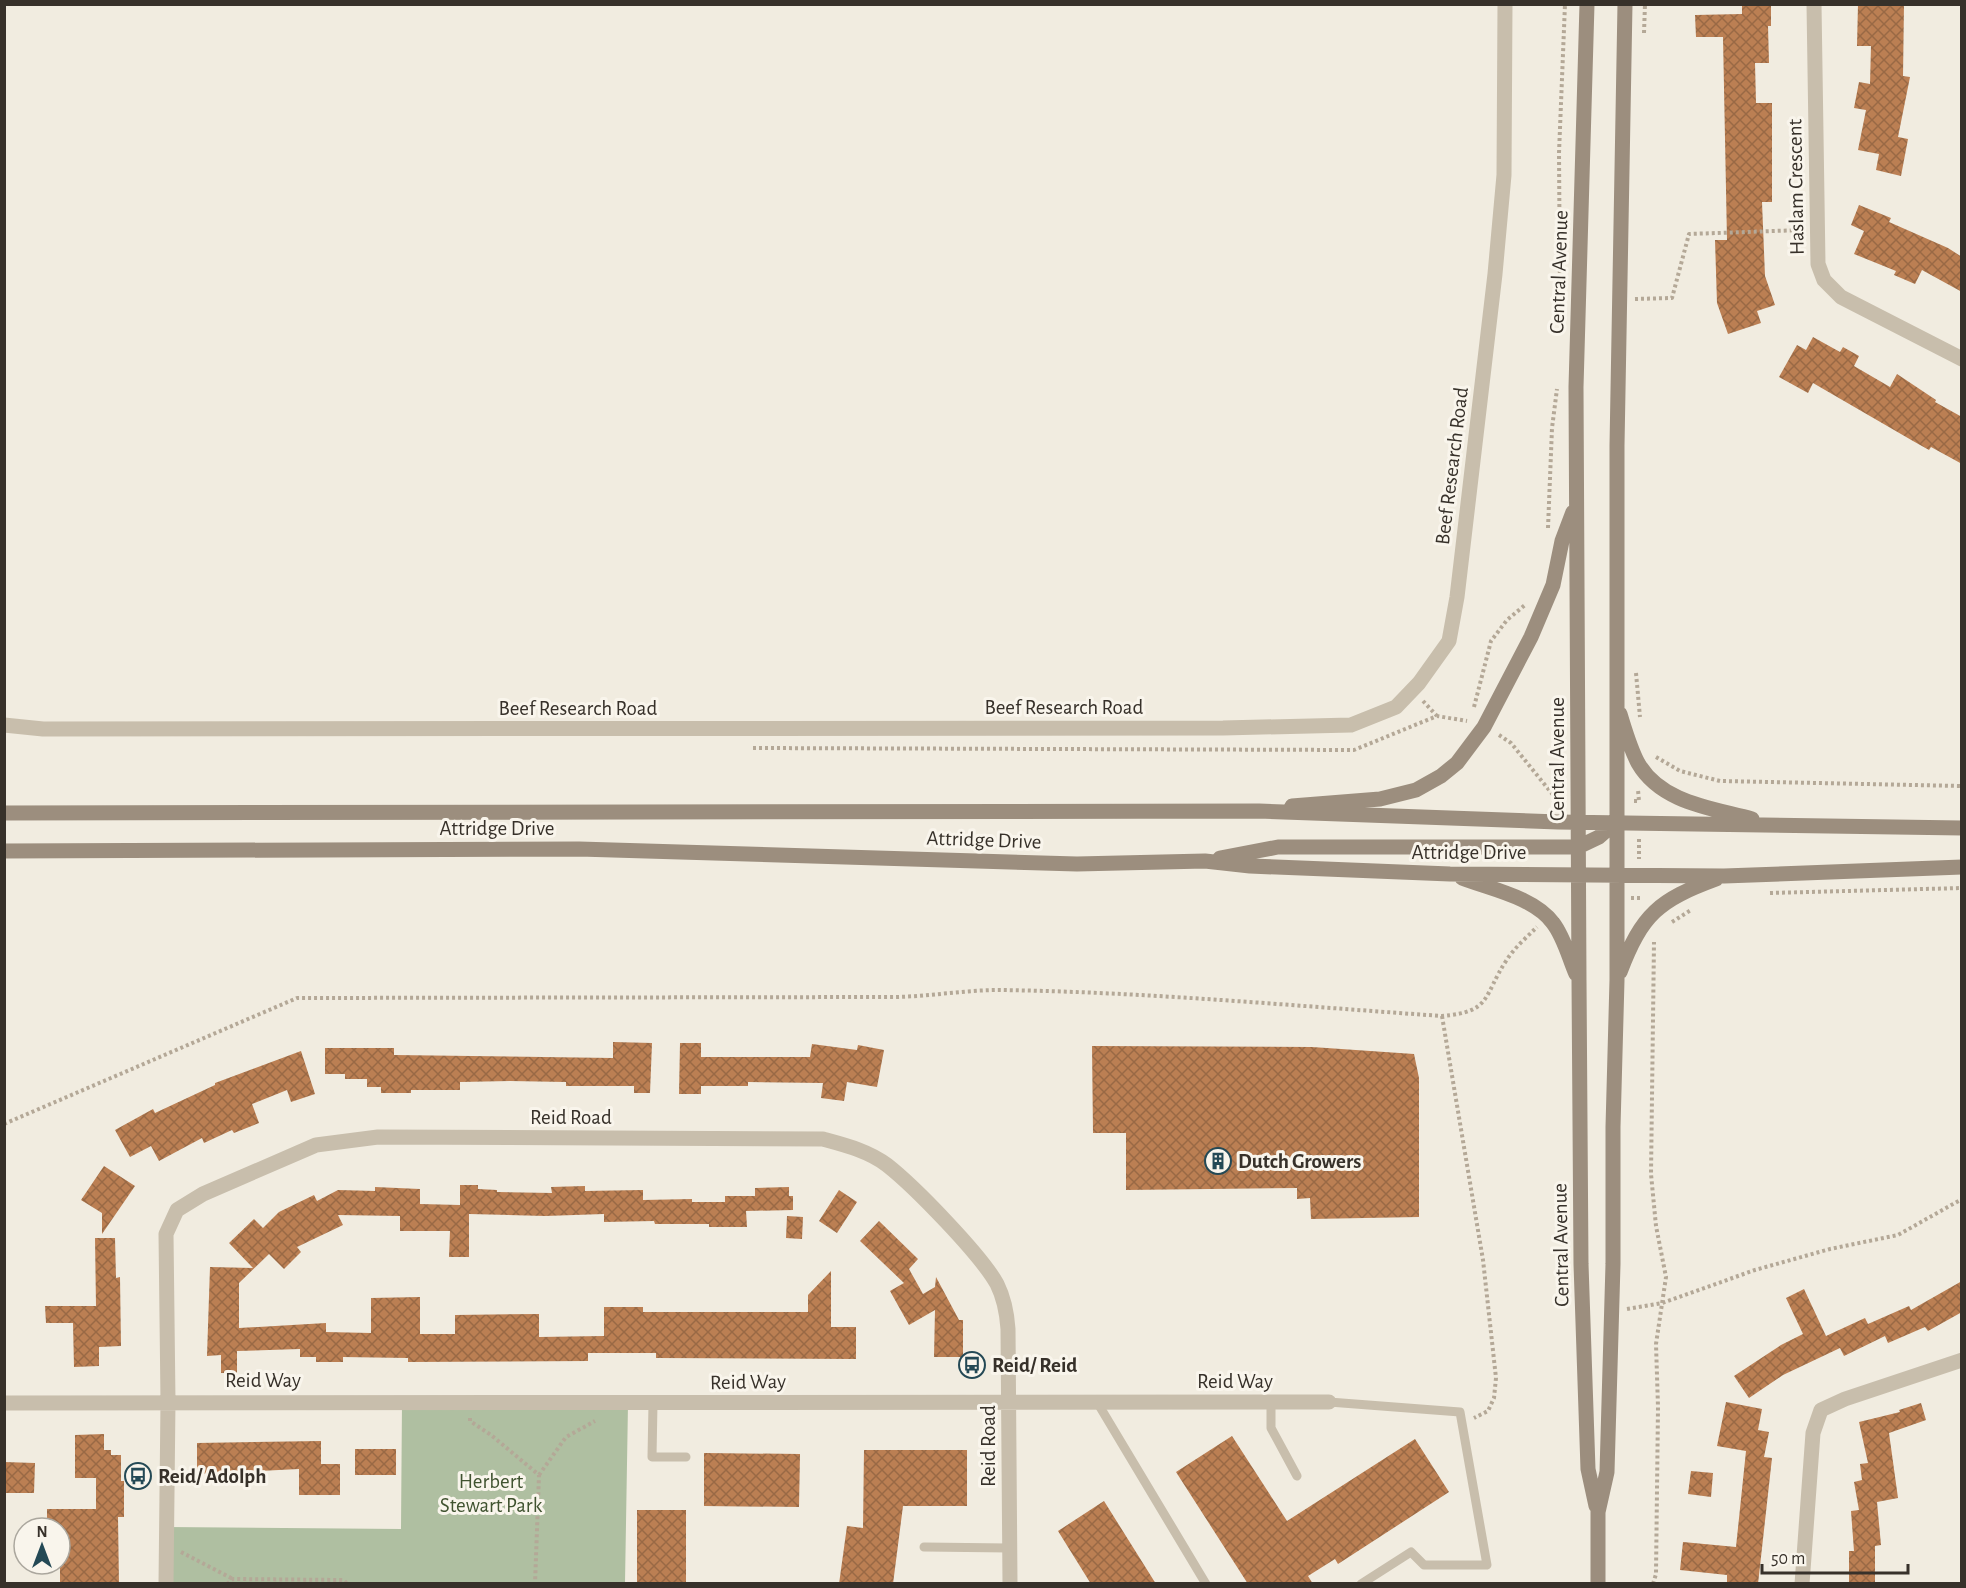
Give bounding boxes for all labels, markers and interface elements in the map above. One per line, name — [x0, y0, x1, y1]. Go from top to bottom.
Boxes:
street label: Haslam Crescent — [1784, 118, 1808, 255]
street label: Central Avenue — [1546, 210, 1572, 334]
street label: Beef Research Road — [1432, 386, 1472, 546]
street label: Beef Research Road — [985, 697, 1144, 718]
street label: Central Avenue — [1547, 697, 1568, 821]
street label: Beef Research Road — [499, 698, 658, 719]
street label: Attridge Drive — [440, 818, 554, 839]
street label: Attridge Drive — [926, 828, 1042, 852]
street label: Attridge Drive — [1412, 842, 1526, 863]
street label: Reid Road — [530, 1107, 612, 1128]
building icon: Dutch Growers — [1203, 1146, 1233, 1176]
place label: Dutch Growers — [1238, 1151, 1361, 1172]
street label: Central Avenue — [1549, 1183, 1573, 1307]
bus stop icon: Reid/ Reid — [957, 1350, 987, 1380]
place label: Reid/ Reid — [992, 1355, 1077, 1376]
street label: Reid Way — [225, 1370, 301, 1391]
street label: Reid Way — [710, 1371, 786, 1393]
street label: Reid Way — [1197, 1371, 1273, 1392]
street label: Reid Road — [978, 1405, 999, 1487]
bus stop icon: Reid/ Adolph — [123, 1461, 153, 1491]
place label: Reid/ Adolph — [158, 1466, 266, 1487]
park label: Herbert Stewart Park — [440, 1471, 543, 1516]
north arrow — [12, 1516, 72, 1576]
text: N — [36, 1524, 48, 1540]
scale bar — [1762, 1537, 1908, 1575]
text: 50 m — [1771, 1550, 1805, 1568]

